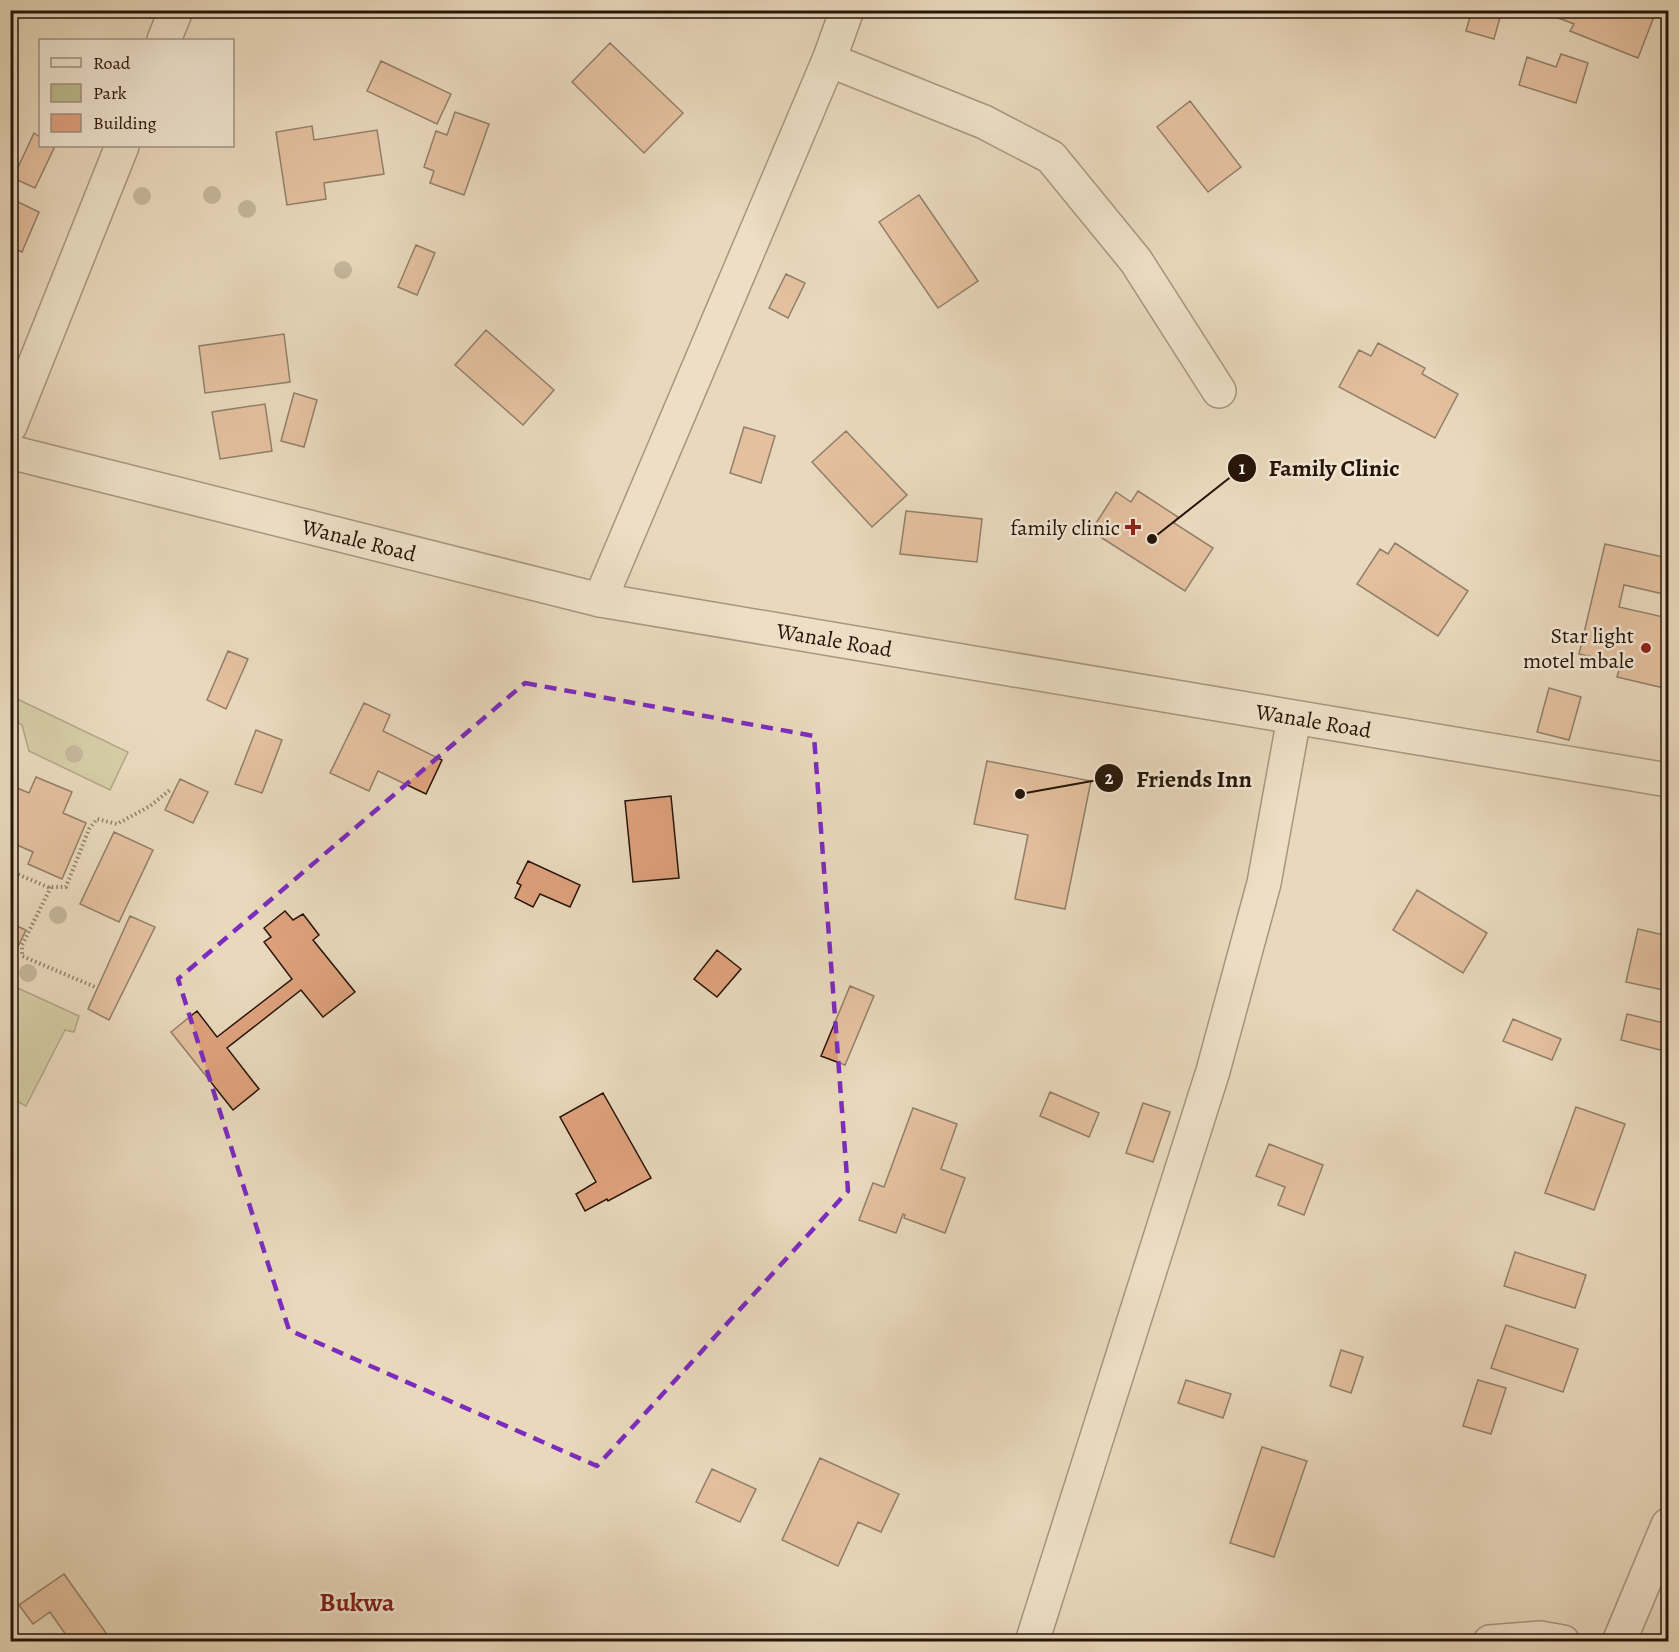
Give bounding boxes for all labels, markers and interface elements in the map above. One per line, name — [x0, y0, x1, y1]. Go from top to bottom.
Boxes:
legend — [39, 39, 234, 147]
text: Road — [93, 51, 131, 75]
text: Park — [93, 81, 127, 105]
text: Building — [93, 111, 157, 135]
callout: Family Clinic — [1227, 447, 1412, 489]
text: Family Clinic — [1268, 452, 1400, 484]
text: 1 — [1239, 456, 1246, 480]
street label: Wanale Road — [298, 512, 419, 569]
place label: family clinic — [1010, 513, 1120, 543]
marker: family clinic — [1124, 518, 1142, 536]
street label: Wanale Road — [773, 616, 894, 665]
place label: Star light motel mbale — [1523, 621, 1634, 676]
marker: Star light motel mbale — [1639, 641, 1653, 655]
street label: Wanale Road — [1252, 697, 1374, 746]
callout: Friends Inn — [1094, 757, 1264, 799]
text: Friends Inn — [1136, 763, 1253, 795]
text: 2 — [1105, 766, 1114, 790]
district label: Bukwa — [319, 1585, 395, 1620]

